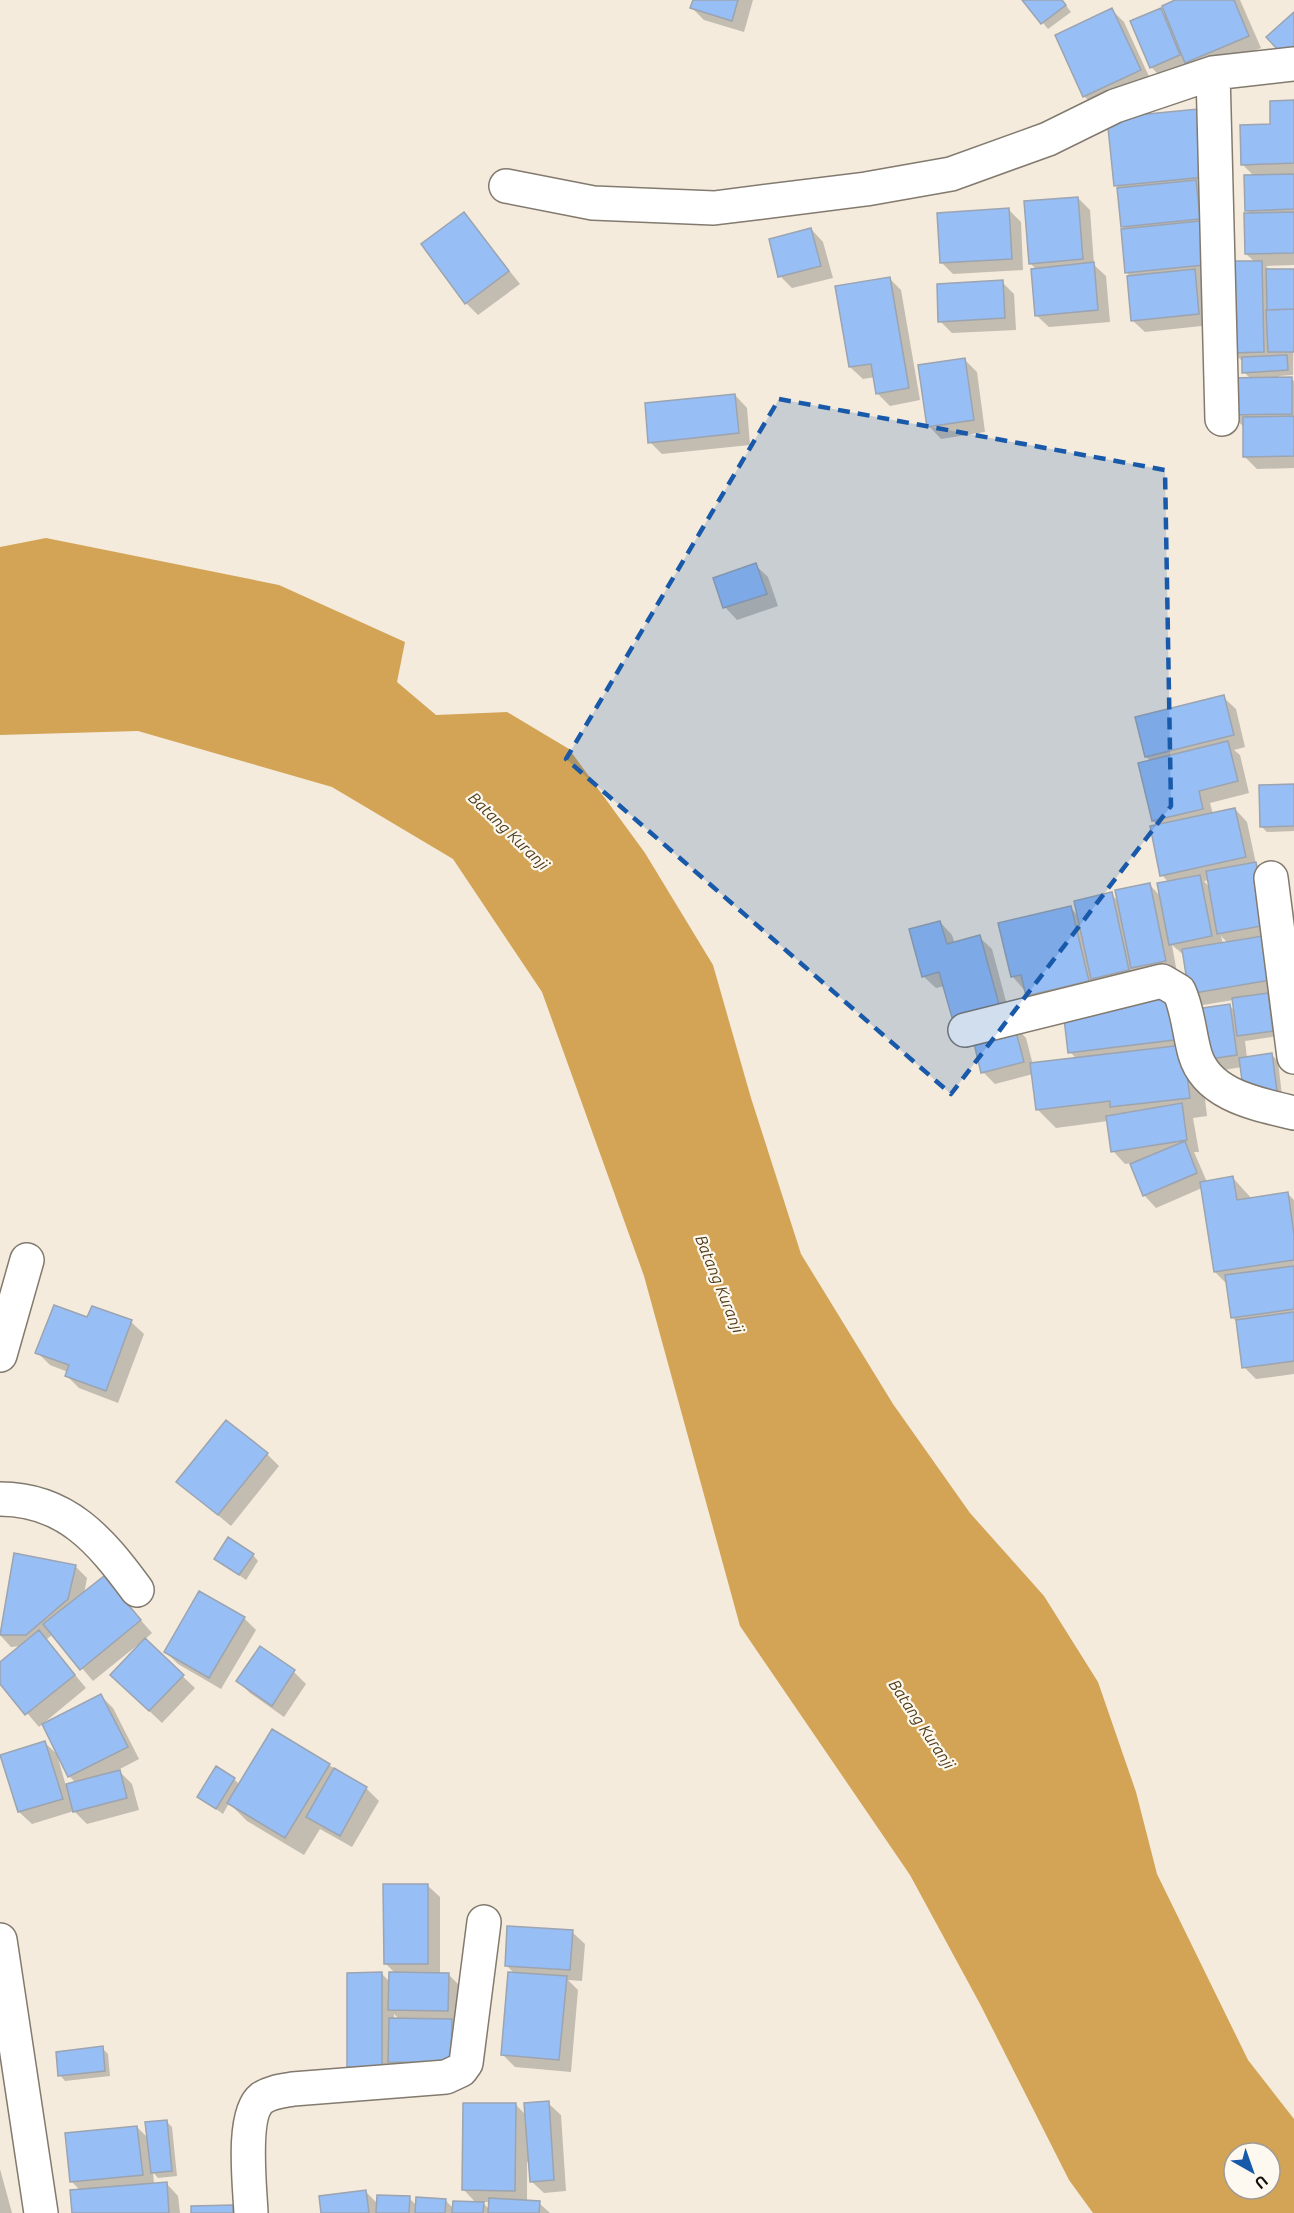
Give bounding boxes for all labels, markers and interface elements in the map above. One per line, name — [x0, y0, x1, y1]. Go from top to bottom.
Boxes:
water label: Batang Kuranji — [465, 788, 553, 874]
water label: Batang Kuranji — [692, 1232, 748, 1337]
water label: Batang Kuranji — [885, 1676, 959, 1773]
north arrow — [1222, 2141, 1282, 2201]
text: U — [1252, 2172, 1272, 2193]

